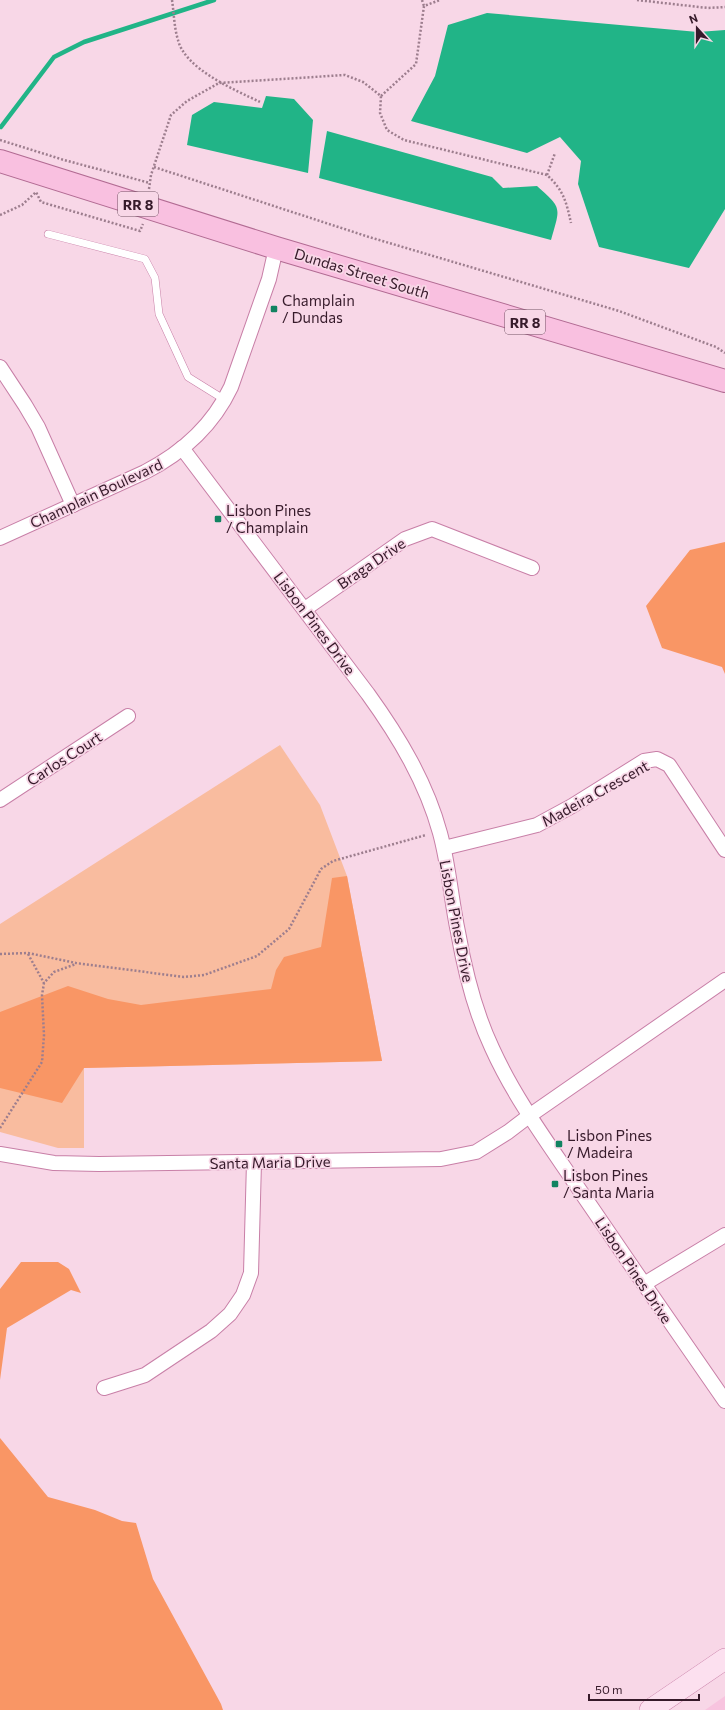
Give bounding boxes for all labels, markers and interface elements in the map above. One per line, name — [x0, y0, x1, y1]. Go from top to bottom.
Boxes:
north arrow — [677, 8, 717, 48]
text: N — [687, 11, 699, 26]
road number: RR 8 — [118, 192, 158, 216]
street label: Dundas Street South — [292, 244, 432, 302]
place label: Champlain / Dundas — [282, 291, 355, 326]
marker: Champlain / Dundas — [269, 304, 279, 314]
road number: RR 8 — [505, 310, 545, 334]
street label: Champlain Boulevard — [27, 454, 165, 532]
place label: Lisbon Pines / Champlain — [226, 501, 311, 536]
marker: Lisbon Pines / Champlain — [213, 514, 223, 524]
street label: Braga Drive — [333, 534, 409, 592]
street label: Lisbon Pines Drive — [270, 568, 360, 678]
street label: Carlos Court — [23, 727, 105, 789]
street label: Madeira Crescent — [538, 756, 652, 830]
street label: Lisbon Pines Drive — [436, 858, 478, 984]
place label: Lisbon Pines / Madeira — [567, 1126, 652, 1161]
marker: Lisbon Pines / Madeira — [554, 1139, 564, 1149]
street label: Santa Maria Drive — [209, 1152, 331, 1172]
place label: Lisbon Pines / Santa Maria — [563, 1166, 654, 1201]
marker: Lisbon Pines / Santa Maria — [550, 1179, 560, 1189]
street label: Lisbon Pines Drive — [592, 1213, 676, 1327]
scale bar — [589, 1676, 699, 1702]
text: 50 m — [595, 1682, 623, 1696]

